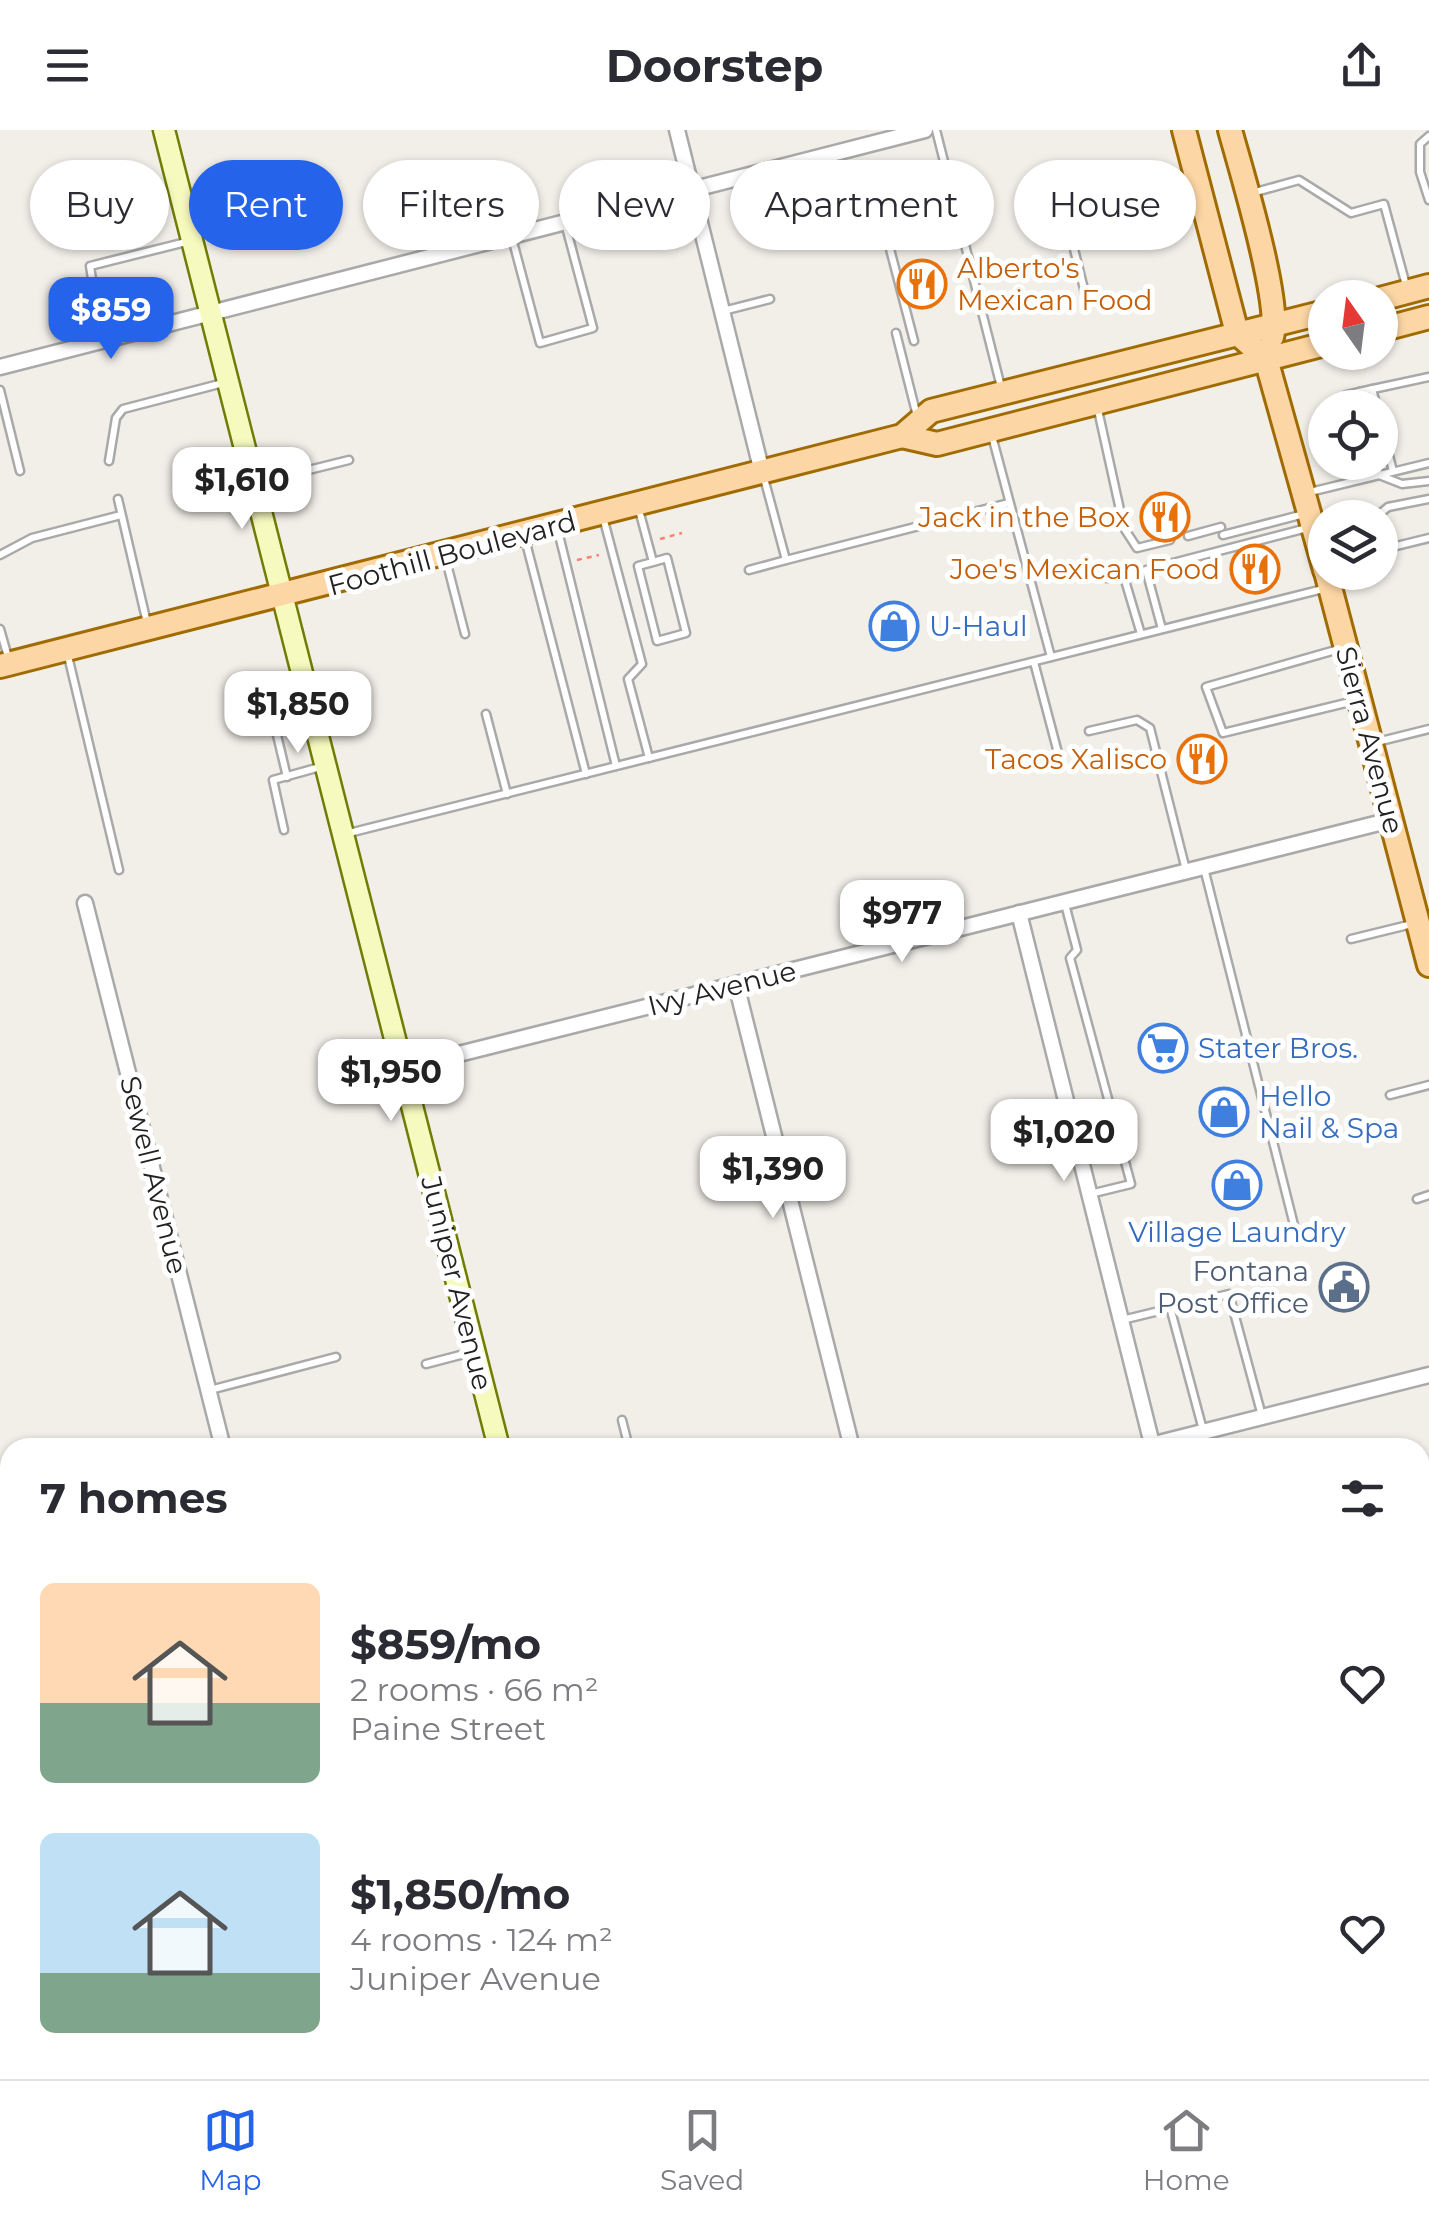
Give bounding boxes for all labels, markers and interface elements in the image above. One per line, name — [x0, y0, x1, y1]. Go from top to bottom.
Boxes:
icon: menu — [40, 38, 95, 93]
text: Doorstep — [606, 38, 823, 93]
icon: share — [1334, 38, 1389, 93]
chip: Buy — [30, 160, 169, 250]
chip: Rent — [189, 160, 343, 250]
chip: Filters — [363, 160, 539, 250]
chip: New — [559, 160, 710, 250]
chip: Apartment — [730, 160, 994, 250]
chip: House — [1014, 160, 1196, 250]
place label: Alberto's Mexican Food — [957, 251, 1153, 317]
restaurant icon: Alberto's Mexican Food — [896, 258, 948, 310]
pin: $859 — [52, 277, 170, 362]
north arrow — [1308, 280, 1398, 370]
map controls — [1308, 280, 1398, 590]
text: $859 — [71, 290, 151, 329]
button: locate — [1308, 390, 1398, 480]
pin: $1,610 — [161, 447, 323, 532]
text: $1,610 — [194, 460, 290, 499]
restaurant icon: Jack in the Box — [1139, 491, 1191, 543]
place label: Jack in the Box — [917, 500, 1130, 534]
button: layers — [1308, 500, 1398, 590]
street label: Foothill Boulevard — [324, 504, 580, 602]
restaurant icon: Joe's Mexican Food — [1229, 543, 1281, 595]
place label: Joe's Mexican Food — [949, 552, 1220, 586]
shop icon: U-Haul — [868, 600, 920, 652]
place label: U-Haul — [929, 609, 1028, 643]
street label: Sierra Avenue — [1329, 643, 1411, 837]
pin: $1,850 — [217, 671, 379, 756]
text: $1,850 — [246, 684, 350, 723]
restaurant icon: Tacos Xalisco — [1176, 733, 1228, 785]
place label: Tacos Xalisco — [985, 742, 1167, 776]
pin: $977 — [843, 880, 961, 965]
text: $977 — [862, 893, 942, 932]
street label: Ivy Avenue — [644, 953, 800, 1023]
supermarket icon: Stater Bros. — [1137, 1022, 1189, 1074]
place label: Stater Bros. — [1198, 1031, 1358, 1065]
pin: $1,950 — [310, 1039, 472, 1124]
text: $1,950 — [340, 1052, 442, 1091]
street label: Sewell Avenue — [113, 1072, 195, 1278]
place label: Hello Nail & Spa — [1259, 1079, 1399, 1145]
shop icon: Hello Nail & Spa — [1198, 1086, 1250, 1138]
pin: $1,020 — [983, 1099, 1145, 1184]
text: $1,020 — [1013, 1112, 1115, 1151]
pin: $1,390 — [692, 1136, 854, 1221]
text: $1,390 — [722, 1149, 824, 1188]
shop icon: Village Laundry — [1211, 1159, 1263, 1211]
street label: Juniper Avenue — [414, 1171, 500, 1394]
place label: Village Laundry — [1128, 1215, 1347, 1249]
place label: Fontana Post Office — [1157, 1254, 1309, 1320]
public building icon: Fontana Post Office — [1318, 1261, 1370, 1313]
icon: filters — [1335, 1471, 1390, 1526]
text: 7 homes — [40, 1472, 228, 1524]
text: $859/mo — [350, 1618, 541, 1670]
icon: home — [120, 1623, 240, 1743]
icon: heart — [1335, 1656, 1390, 1711]
text: 2 rooms · 66 m² — [350, 1670, 599, 1709]
text: Paine Street — [350, 1709, 546, 1748]
text: $1,850/mo — [350, 1868, 570, 1920]
icon: home — [120, 1873, 240, 1993]
icon: heart — [1335, 1906, 1390, 1961]
text: 4 rooms · 124 m² — [350, 1920, 613, 1959]
text: Juniper Avenue — [350, 1959, 601, 1998]
tab: Map — [199, 2103, 262, 2197]
tab: Saved — [660, 2103, 744, 2197]
tab: Home — [1143, 2103, 1230, 2197]

